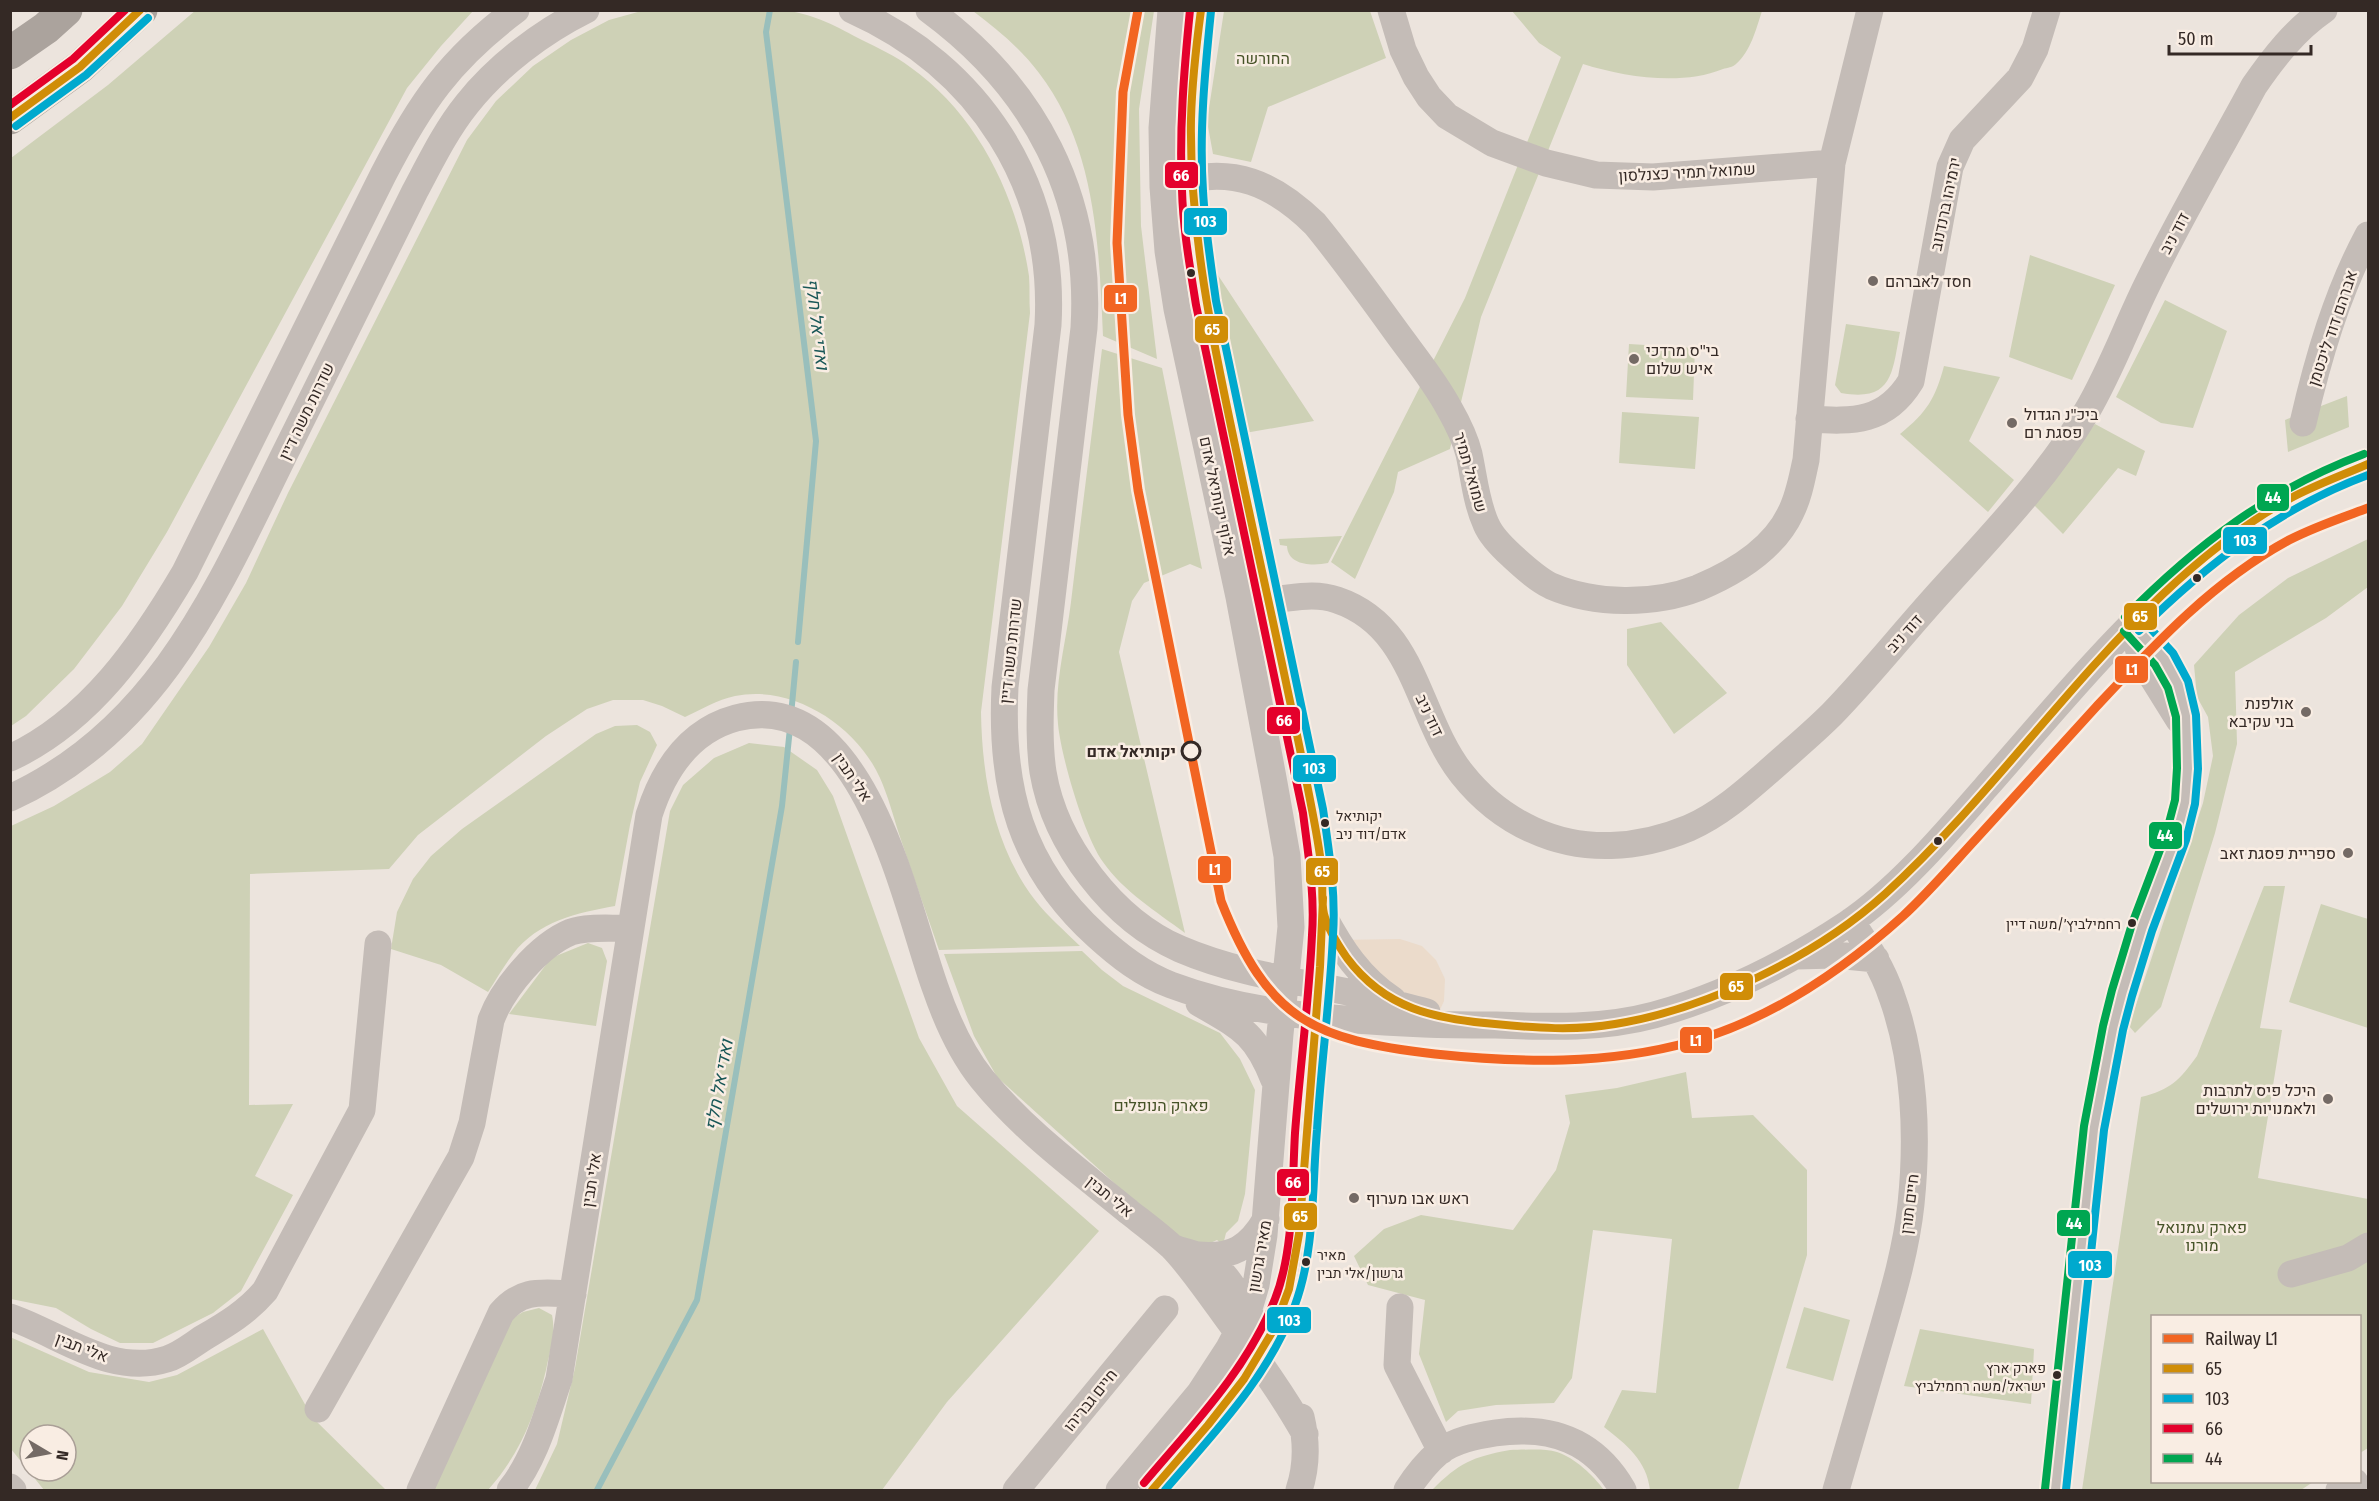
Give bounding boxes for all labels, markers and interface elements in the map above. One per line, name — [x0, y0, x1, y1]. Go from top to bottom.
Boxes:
scale bar — [2169, 18, 2312, 56]
text: 50 m — [2178, 28, 2214, 50]
park label: החורשה — [1236, 49, 1290, 68]
street label: ירמיהו ברנדנוב — [1926, 156, 1965, 252]
street label: שמואל תמיר כצנלסון — [1618, 159, 1756, 186]
line badge: 66 — [1164, 161, 1199, 189]
text: 66 — [1173, 166, 1189, 185]
line badge: 103 — [1183, 207, 1228, 236]
street label: דוד ניב — [2156, 209, 2193, 257]
text: 103 — [1194, 212, 1217, 231]
unlabelled marker — [1185, 267, 1197, 279]
street label: אברהם דוד ליכטמן — [2304, 268, 2361, 389]
place label: חסד לאברהם — [1885, 272, 1971, 291]
marker: חסד לאברהם — [1866, 274, 1880, 288]
water label: ואדי אל חלף — [801, 277, 834, 372]
line badge: L1 — [1103, 284, 1138, 313]
text: L1 — [1115, 289, 1127, 308]
line badge: 65 — [1194, 315, 1229, 344]
text: 65 — [1204, 320, 1220, 339]
place label: בי"ס מרדכי איש שלום — [1646, 341, 1720, 378]
marker: בי"ס מרדכי איש שלום — [1627, 352, 1641, 366]
street label: שדרות משה דיין — [275, 359, 338, 463]
place label: ביכ"נ הגדול פסגת רם — [2024, 405, 2099, 442]
marker: ביכ"נ הגדול פסגת רם — [2005, 416, 2019, 430]
street label: שמואל תמיר — [1450, 430, 1491, 514]
street label: אלוף יקותיאל אדם — [1196, 435, 1239, 558]
line badge: 44 — [2256, 483, 2290, 512]
text: 44 — [2265, 488, 2281, 507]
line badge: 103 — [2222, 526, 2268, 555]
text: 103 — [2234, 531, 2257, 550]
unlabelled marker — [2191, 572, 2203, 584]
street label: שדרות משה דיין — [996, 597, 1025, 705]
line badge: 65 — [2123, 602, 2158, 631]
text: 65 — [2132, 607, 2148, 626]
street label: דוד ניב — [1883, 611, 1926, 656]
line badge: L1 — [2114, 655, 2149, 684]
text: L1 — [2126, 660, 2138, 679]
street label: דוד ניב — [1412, 691, 1448, 739]
place label: אולפנת בני עקיבא — [2228, 694, 2295, 731]
marker: אולפנת בני עקיבא — [2299, 705, 2313, 719]
line badge: 66 — [1266, 706, 1301, 735]
text: 66 — [1276, 711, 1292, 730]
marker: יקותיאל אדם — [1181, 741, 1201, 761]
place label: יקותיאל אדם — [1086, 742, 1176, 761]
street label: אלי תבין — [829, 749, 876, 805]
line badge: 103 — [1292, 754, 1337, 783]
text: 103 — [1303, 759, 1326, 778]
place label: יקותיאל אדם/דוד ניב — [1336, 808, 1406, 843]
marker: יקותיאל אדם/דוד ניב — [1319, 817, 1331, 829]
line badge: 44 — [2148, 821, 2183, 850]
text: 44 — [2157, 826, 2173, 845]
unlabelled marker — [1932, 835, 1944, 847]
place label: ספריית פסגת זאב — [2220, 844, 2336, 863]
marker: ספריית פסגת זאב — [2341, 846, 2355, 860]
line badge: L1 — [1197, 855, 1232, 884]
line badge: 65 — [1305, 857, 1339, 886]
text: L1 — [1209, 860, 1221, 879]
text: 65 — [1314, 862, 1330, 881]
place label: רחמילביץ׳/משה דיין — [2006, 916, 2121, 933]
marker: רחמילביץ׳/משה דיין — [2126, 917, 2138, 929]
line badge: 65 — [1719, 972, 1754, 1001]
text: 65 — [1728, 977, 1744, 996]
line badge: L1 — [1679, 1026, 1713, 1054]
text: L1 — [1690, 1031, 1702, 1050]
water label: ואדי אל חלף — [700, 1036, 738, 1132]
place label: היכל פיס לתרבות ולאמנויות ירושלים — [2196, 1081, 2316, 1118]
marker: היכל פיס לתרבות ולאמנויות ירושלים — [2321, 1092, 2335, 1106]
park label: פארק הנופלים — [1113, 1096, 1209, 1115]
street label: אלי תבין — [578, 1151, 605, 1209]
line badge: 66 — [1276, 1168, 1310, 1197]
street label: אלי תבין — [1082, 1172, 1137, 1221]
text: 66 — [1285, 1173, 1301, 1192]
street label: חיים תורן — [1896, 1173, 1923, 1235]
place label: ראש אבו מערוף — [1366, 1189, 1469, 1208]
marker: ראש אבו מערוף — [1347, 1191, 1361, 1205]
line badge: 65 — [1283, 1202, 1318, 1231]
text: 65 — [1292, 1207, 1308, 1226]
line badge: 44 — [2056, 1209, 2091, 1237]
text: 44 — [2066, 1214, 2082, 1233]
park label: פארק עמנואל מורנו — [2157, 1218, 2247, 1255]
street label: מאיר גרשון — [1244, 1219, 1275, 1294]
place label: מאיר גרשון/אלי תבין — [1317, 1247, 1403, 1282]
line badge: 103 — [2067, 1250, 2113, 1279]
marker: מאיר גרשון/אלי תבין — [1300, 1256, 1312, 1268]
text: 103 — [2079, 1256, 2102, 1275]
line badge: 103 — [1266, 1306, 1312, 1334]
text: 103 — [1278, 1311, 1301, 1330]
legend — [2151, 1315, 2361, 1483]
text: Railway L1 — [2205, 1328, 2278, 1350]
street label: אלי תבין — [53, 1329, 111, 1366]
text: 65 — [2205, 1358, 2222, 1380]
place label: פארק ארץ ישראל/משה רחמילביץ — [1915, 1360, 2046, 1395]
street label: חיים גבריהו — [1059, 1365, 1121, 1435]
marker: פארק ארץ ישראל/משה רחמילביץ — [2051, 1369, 2063, 1381]
text: 103 — [2205, 1388, 2229, 1410]
text: 66 — [2205, 1418, 2223, 1440]
north arrow — [18, 1423, 78, 1483]
text: 44 — [2205, 1448, 2223, 1470]
text: N — [52, 1449, 72, 1462]

